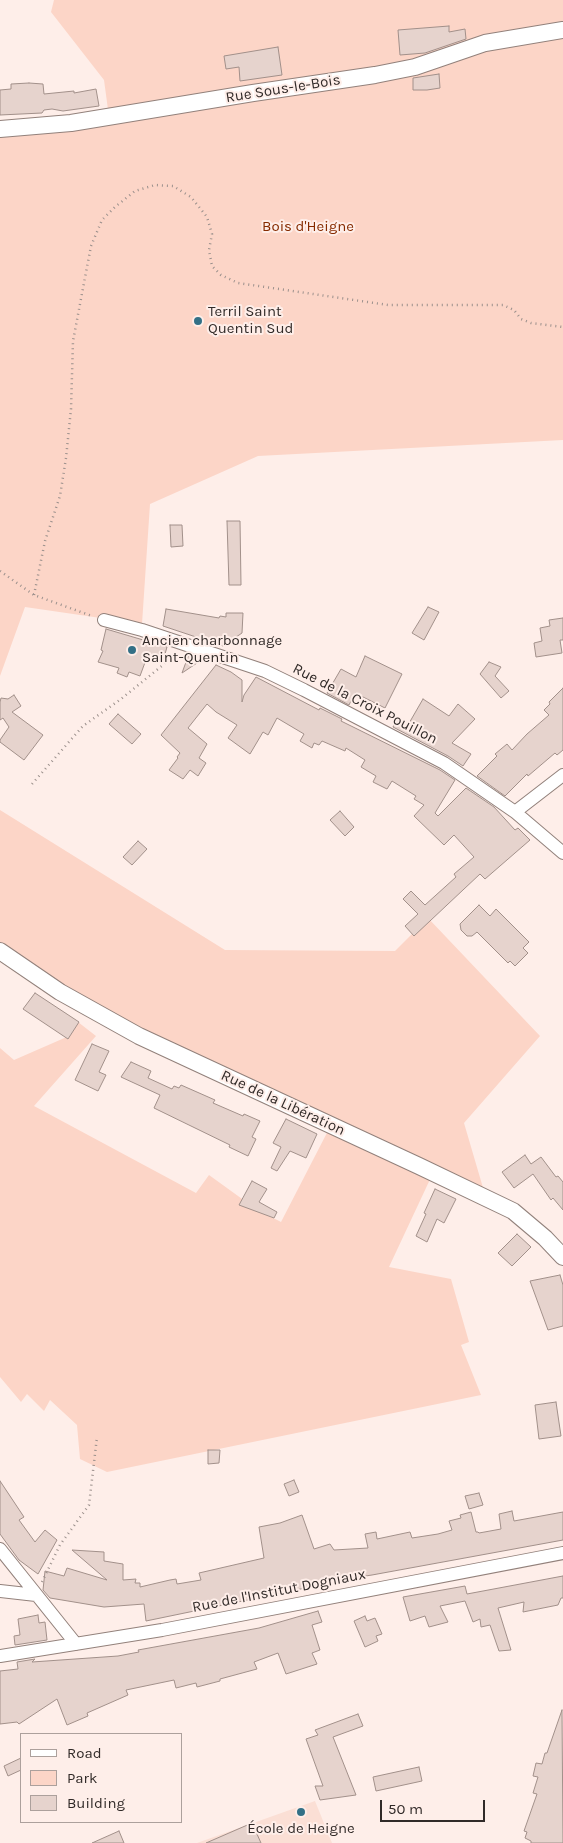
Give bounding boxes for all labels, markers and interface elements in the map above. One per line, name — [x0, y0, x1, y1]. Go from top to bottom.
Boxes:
street label: Rue Sous-le-Bois — [224, 71, 342, 107]
park label: Bois d'Heigne — [262, 218, 354, 236]
place label: Terril Saint Quentin Sud — [208, 303, 293, 338]
marker: Terril Saint Quentin Sud — [192, 315, 204, 327]
place label: Ancien charbonnage Saint-Quentin — [142, 632, 282, 667]
marker: Ancien charbonnage Saint-Quentin — [126, 644, 138, 656]
street label: Rue de la Croix Pouillon — [290, 660, 440, 748]
street label: Rue de la Libération — [218, 1066, 348, 1140]
street label: Rue de l'Institut Dogniaux — [191, 1565, 367, 1617]
legend — [20, 1733, 182, 1823]
text: Road — [67, 1744, 102, 1762]
text: Park — [67, 1769, 97, 1787]
scale bar — [383, 1790, 488, 1822]
text: Building — [67, 1794, 125, 1812]
text: 50 m — [388, 1800, 423, 1818]
marker: École de Heigne — [295, 1806, 307, 1818]
place label: École de Heigne — [247, 1820, 355, 1838]

